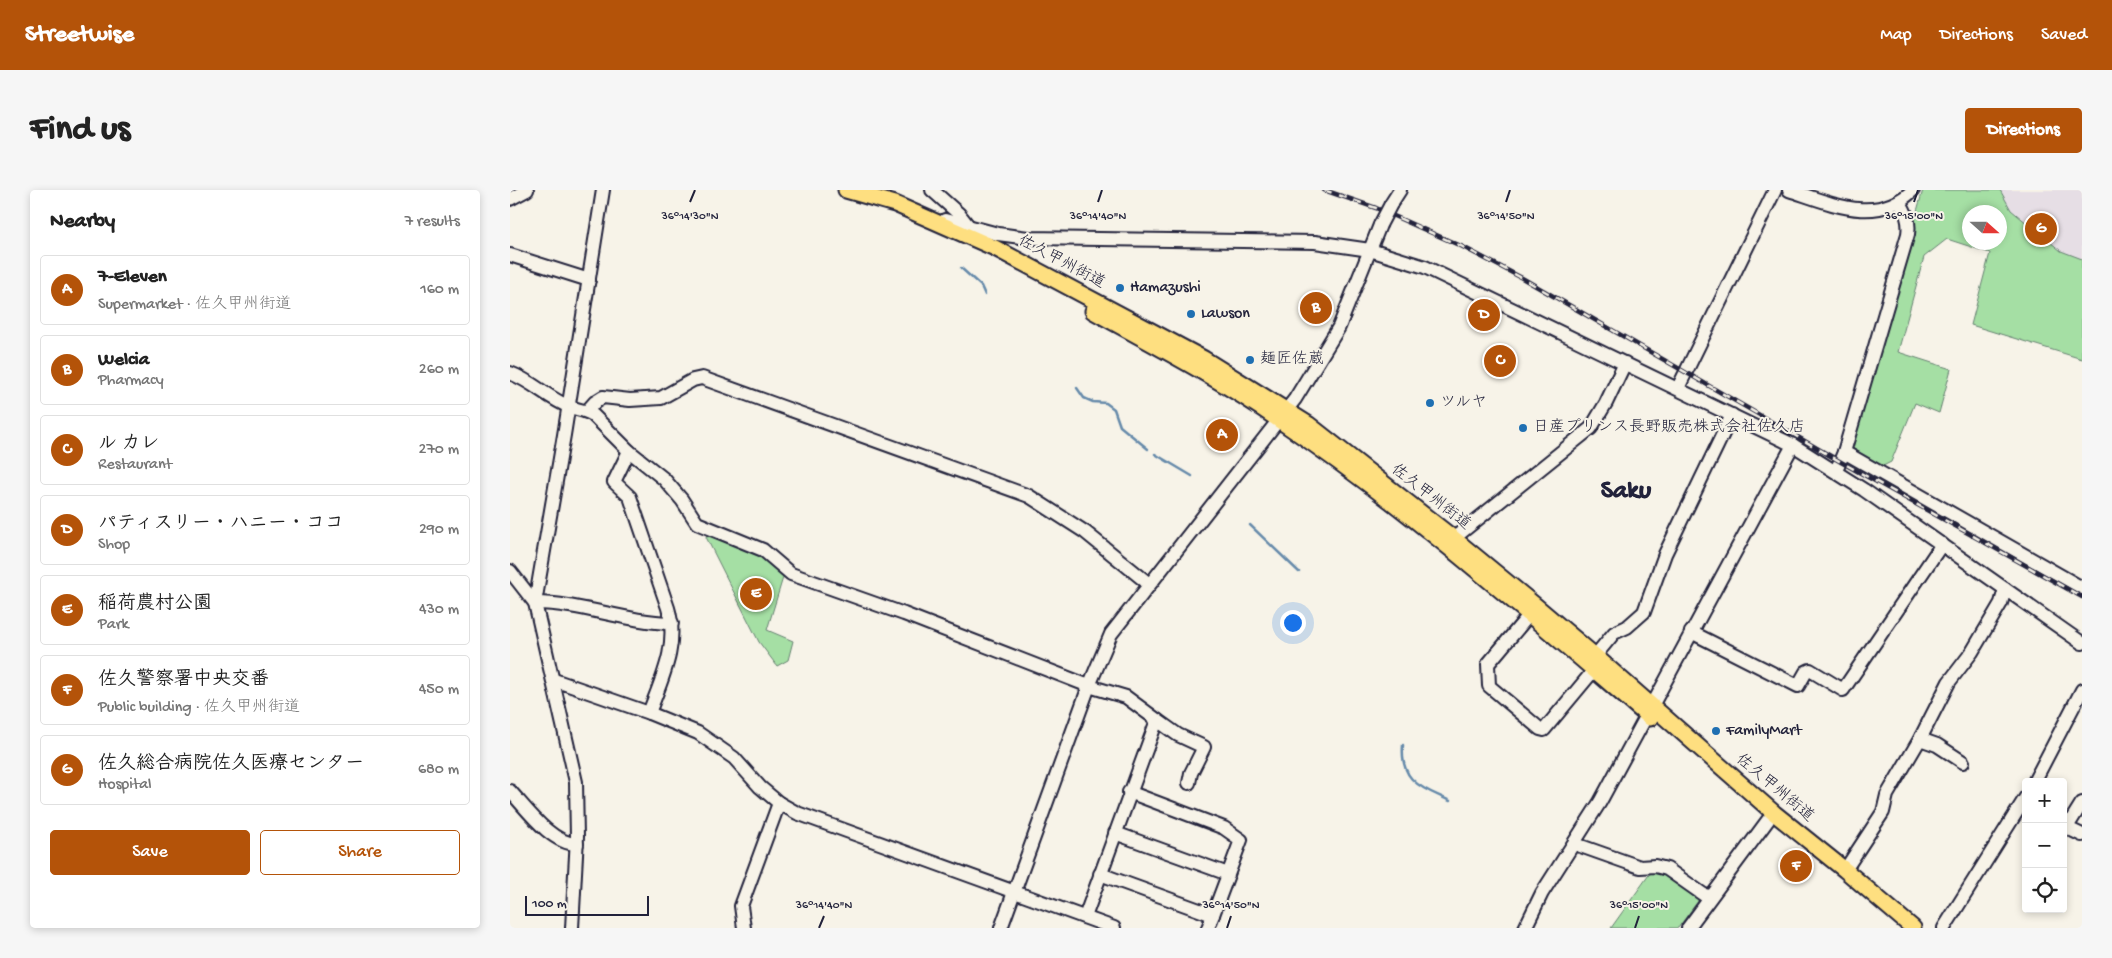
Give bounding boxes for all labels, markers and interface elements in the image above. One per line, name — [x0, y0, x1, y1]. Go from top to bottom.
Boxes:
text: Streetwise — [25, 21, 134, 50]
text: Map — [1880, 25, 1912, 46]
text: Directions — [1940, 25, 2013, 46]
text: Saved — [2041, 25, 2087, 46]
button: Directions — [1965, 108, 2082, 153]
text: Find us — [30, 110, 130, 151]
north arrow — [1962, 205, 2007, 250]
text: Nearby — [50, 210, 115, 235]
text: 36°14'30"N — [660, 210, 719, 224]
text: 36°14'40"N — [1069, 210, 1126, 224]
text: 36°14'50"N — [1476, 210, 1535, 224]
text: 36°15'00"N — [1884, 210, 1943, 224]
pin: G — [2025, 210, 2057, 248]
text: 7 results — [405, 213, 460, 232]
street label: 佐久甲州街道 — [1014, 230, 1109, 294]
text: 7-Eleven — [98, 266, 167, 289]
place label: Hamazushi — [1130, 279, 1201, 298]
text: A — [62, 281, 72, 300]
text: 160 m — [420, 281, 459, 300]
marker: Hamazushi — [1114, 282, 1126, 294]
pin: B — [1300, 289, 1332, 327]
text: Supermarket · 佐久甲州街道 — [98, 296, 291, 315]
pin: D — [1468, 296, 1500, 334]
place label: Lawson — [1201, 305, 1250, 324]
marker: Lawson — [1185, 308, 1197, 320]
pin: C — [1484, 342, 1516, 380]
text: Welcia — [98, 349, 149, 372]
place label: 麺匠佐蔵 — [1260, 350, 1324, 370]
marker: 麺匠佐蔵 — [1244, 354, 1256, 366]
text: B — [63, 361, 71, 380]
text: 260 m — [419, 361, 459, 380]
text: Pharmacy — [98, 372, 164, 391]
place label: ツルヤ — [1440, 394, 1487, 413]
marker: ツルヤ — [1424, 397, 1436, 409]
pin: A — [1206, 416, 1238, 454]
place label: 日産プリンス長野販売株式会社佐久店 — [1533, 417, 1805, 438]
marker: 日産プリンス長野販売株式会社佐久店 — [1517, 422, 1529, 434]
text: ル カレ — [98, 433, 160, 456]
text: C — [63, 441, 71, 460]
text: 270 m — [419, 441, 459, 460]
text: Restaurant — [98, 456, 172, 475]
street label: 佐久甲州街道 — [1386, 459, 1475, 535]
district label: Saku — [1601, 477, 1652, 508]
text: パティスリー・ハニー・ココ — [98, 513, 344, 536]
text: D — [62, 521, 72, 540]
text: 290 m — [419, 521, 459, 540]
text: Shop — [98, 536, 130, 555]
pin: E — [740, 575, 772, 613]
text: 稲荷農村公園 — [98, 593, 212, 616]
text: E — [62, 601, 72, 620]
text: 430 m — [419, 601, 459, 620]
your location — [1280, 610, 1306, 636]
text: Park — [98, 616, 129, 635]
text: 佐久警察署中央交番 — [98, 669, 269, 692]
text: F — [63, 681, 71, 700]
text: 450 m — [419, 681, 459, 700]
text: Public building · 佐久甲州街道 — [98, 699, 300, 718]
place label: FamilyMart — [1725, 722, 1803, 741]
marker: FamilyMart — [1710, 725, 1722, 737]
street label: 佐久甲州街道 — [1731, 749, 1818, 827]
text: 佐久総合病院佐久医療センター — [98, 753, 364, 776]
text: G — [62, 761, 72, 780]
text: 680 m — [418, 761, 459, 780]
text: Hospital — [98, 776, 152, 795]
map controls — [2022, 778, 2067, 913]
button: + — [2022, 778, 2067, 823]
button: − — [2022, 823, 2067, 868]
button: Save — [50, 830, 250, 875]
button: Share — [260, 830, 460, 875]
pin: F — [1780, 847, 1812, 885]
button: locate — [2022, 868, 2067, 913]
scale bar — [525, 893, 649, 916]
text: 100 m — [532, 896, 567, 913]
text: 36°14'40"N — [795, 899, 852, 913]
text: 36°14'50"N — [1201, 899, 1260, 913]
text: 36°15'00"N — [1609, 899, 1668, 913]

